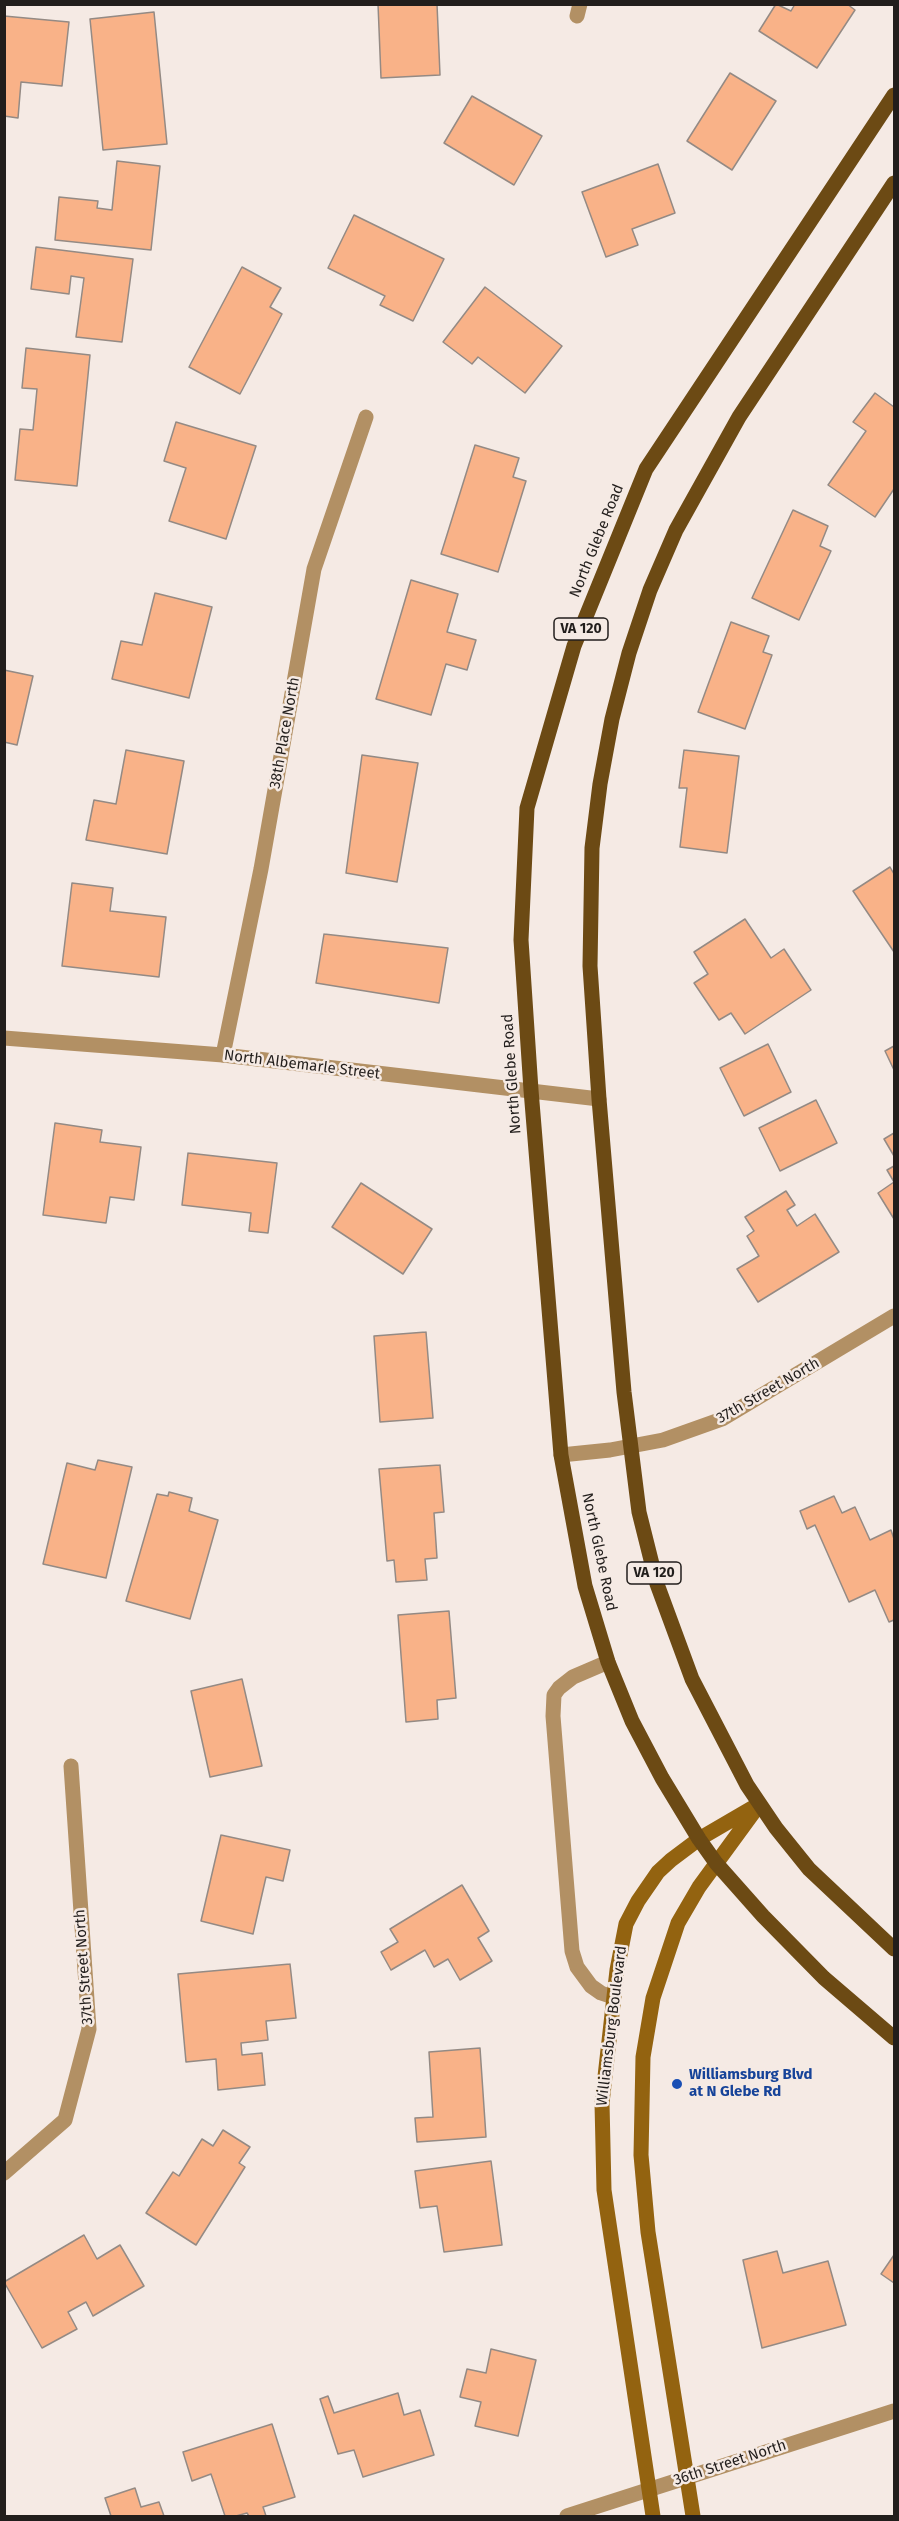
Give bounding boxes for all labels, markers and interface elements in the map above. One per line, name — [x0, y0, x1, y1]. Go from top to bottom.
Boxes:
street label: North Glebe Road — [566, 482, 628, 600]
road number: VA 120 — [554, 618, 608, 640]
street label: 38th Place North — [266, 676, 304, 790]
street label: North Glebe Road — [499, 1013, 525, 1135]
street label: North Albemarle Street — [223, 1046, 381, 1084]
street label: 37th Street North — [713, 1354, 823, 1428]
street label: North Glebe Road — [578, 1491, 620, 1613]
road number: VA 120 — [627, 1562, 681, 1584]
street label: 37th Street North — [71, 1909, 97, 2025]
street label: Williamsburg Boulevard — [593, 1945, 631, 2107]
place label: Williamsburg Blvd at N Glebe Rd — [689, 2066, 813, 2101]
marker: Williamsburg Blvd at N Glebe Rd — [670, 2077, 684, 2091]
street label: 36th Street North — [671, 2436, 789, 2490]

